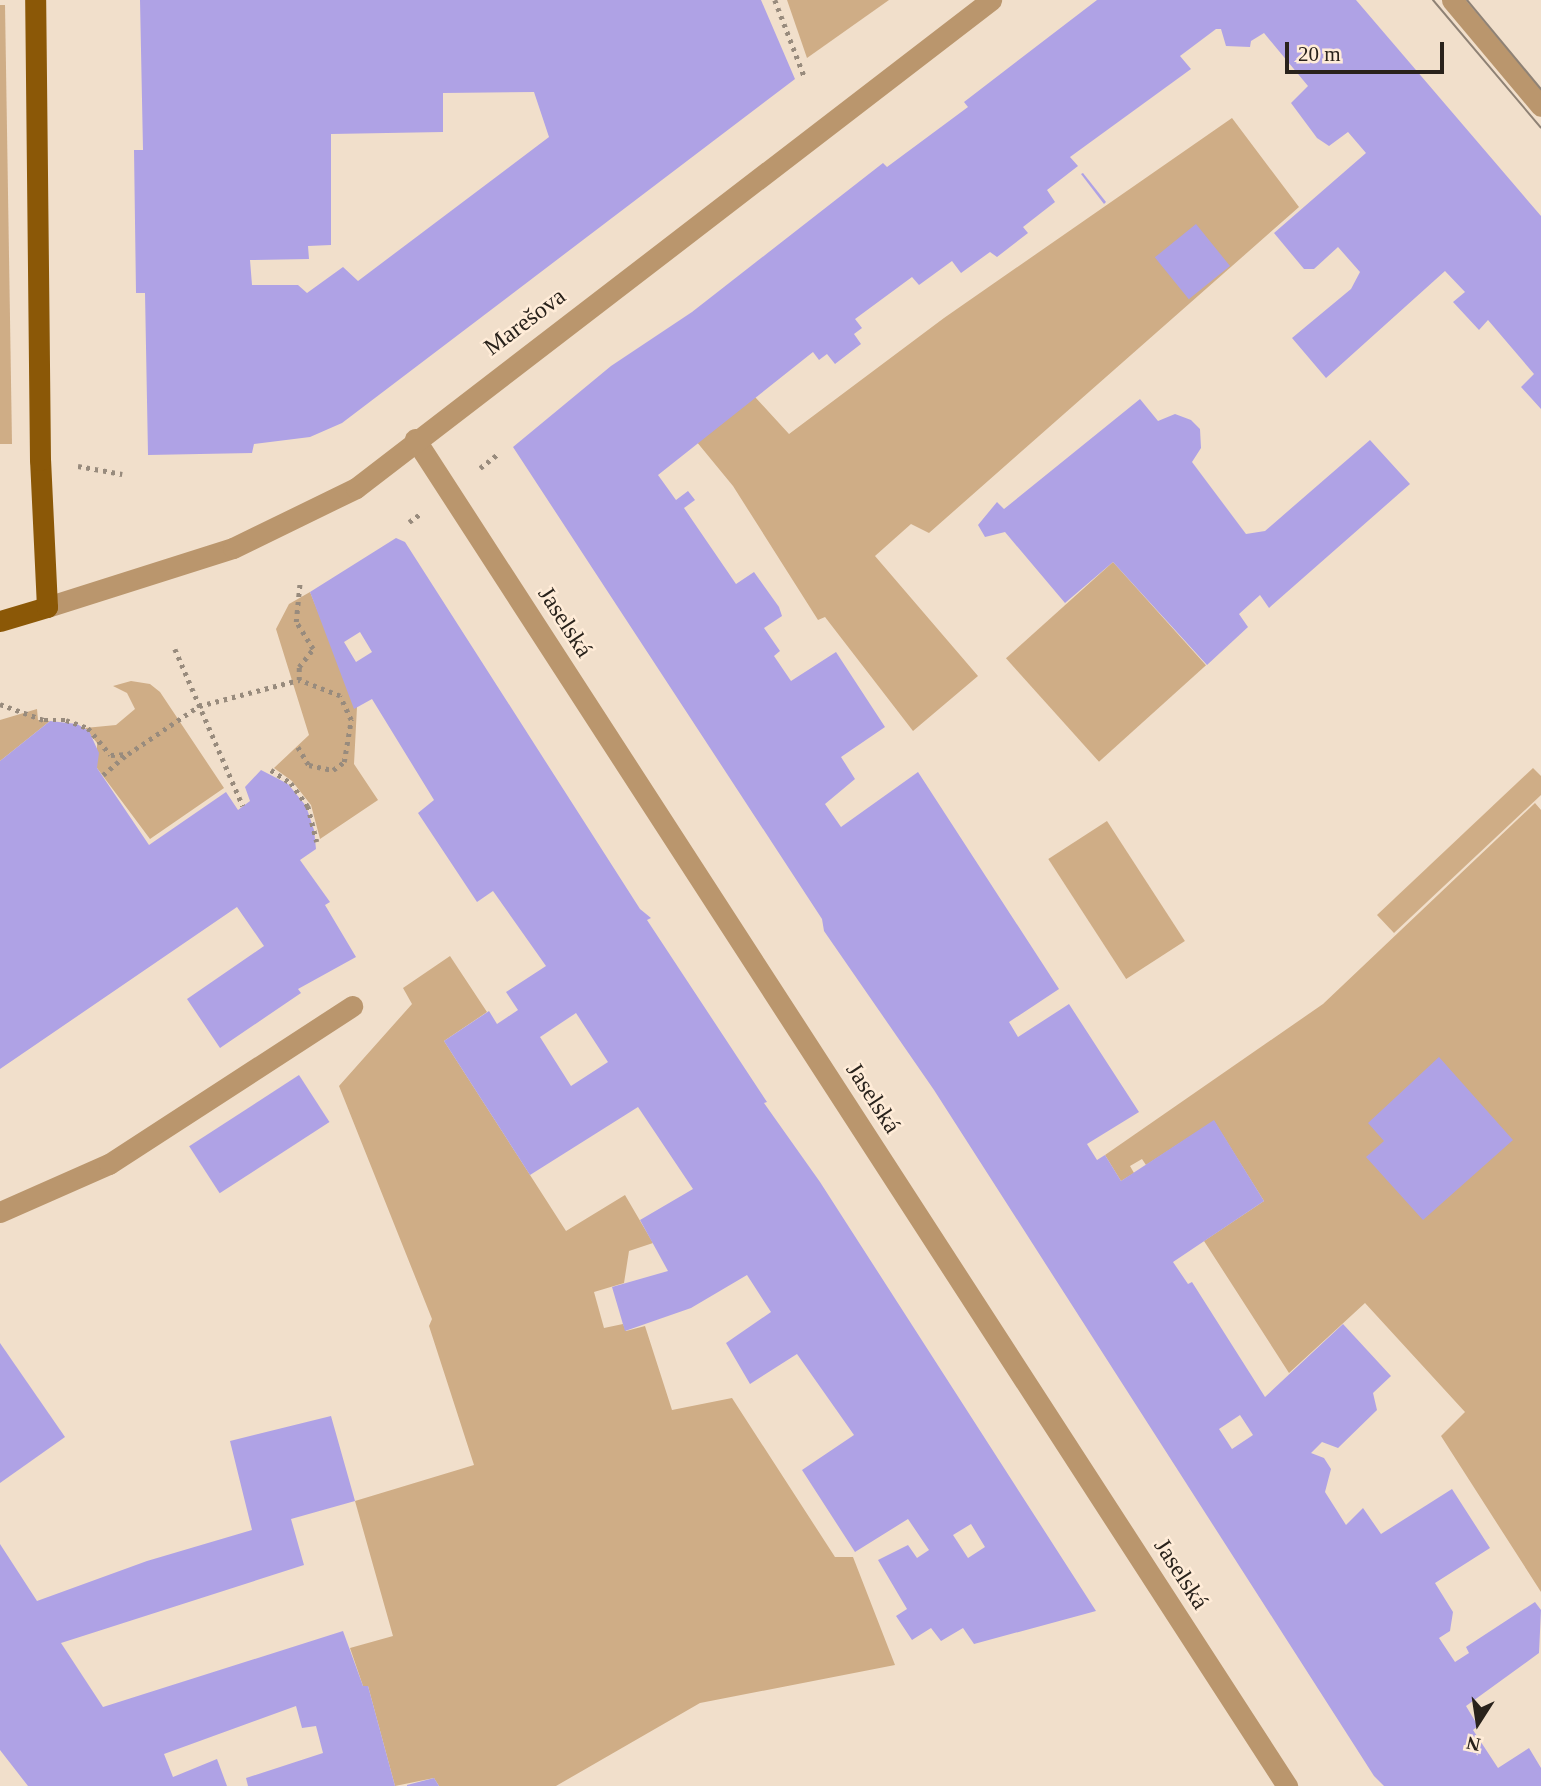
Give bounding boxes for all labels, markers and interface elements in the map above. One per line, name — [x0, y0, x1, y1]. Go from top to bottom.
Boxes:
scale bar — [1289, 28, 1448, 72]
text: 20 m — [1298, 42, 1341, 66]
street label: Marešova — [479, 282, 571, 362]
street label: Jaselská — [532, 581, 598, 663]
street label: Jaselská — [840, 1057, 906, 1139]
street label: Jaselská — [1148, 1533, 1214, 1615]
north arrow — [1443, 1688, 1513, 1758]
text: N — [1465, 1732, 1482, 1756]

